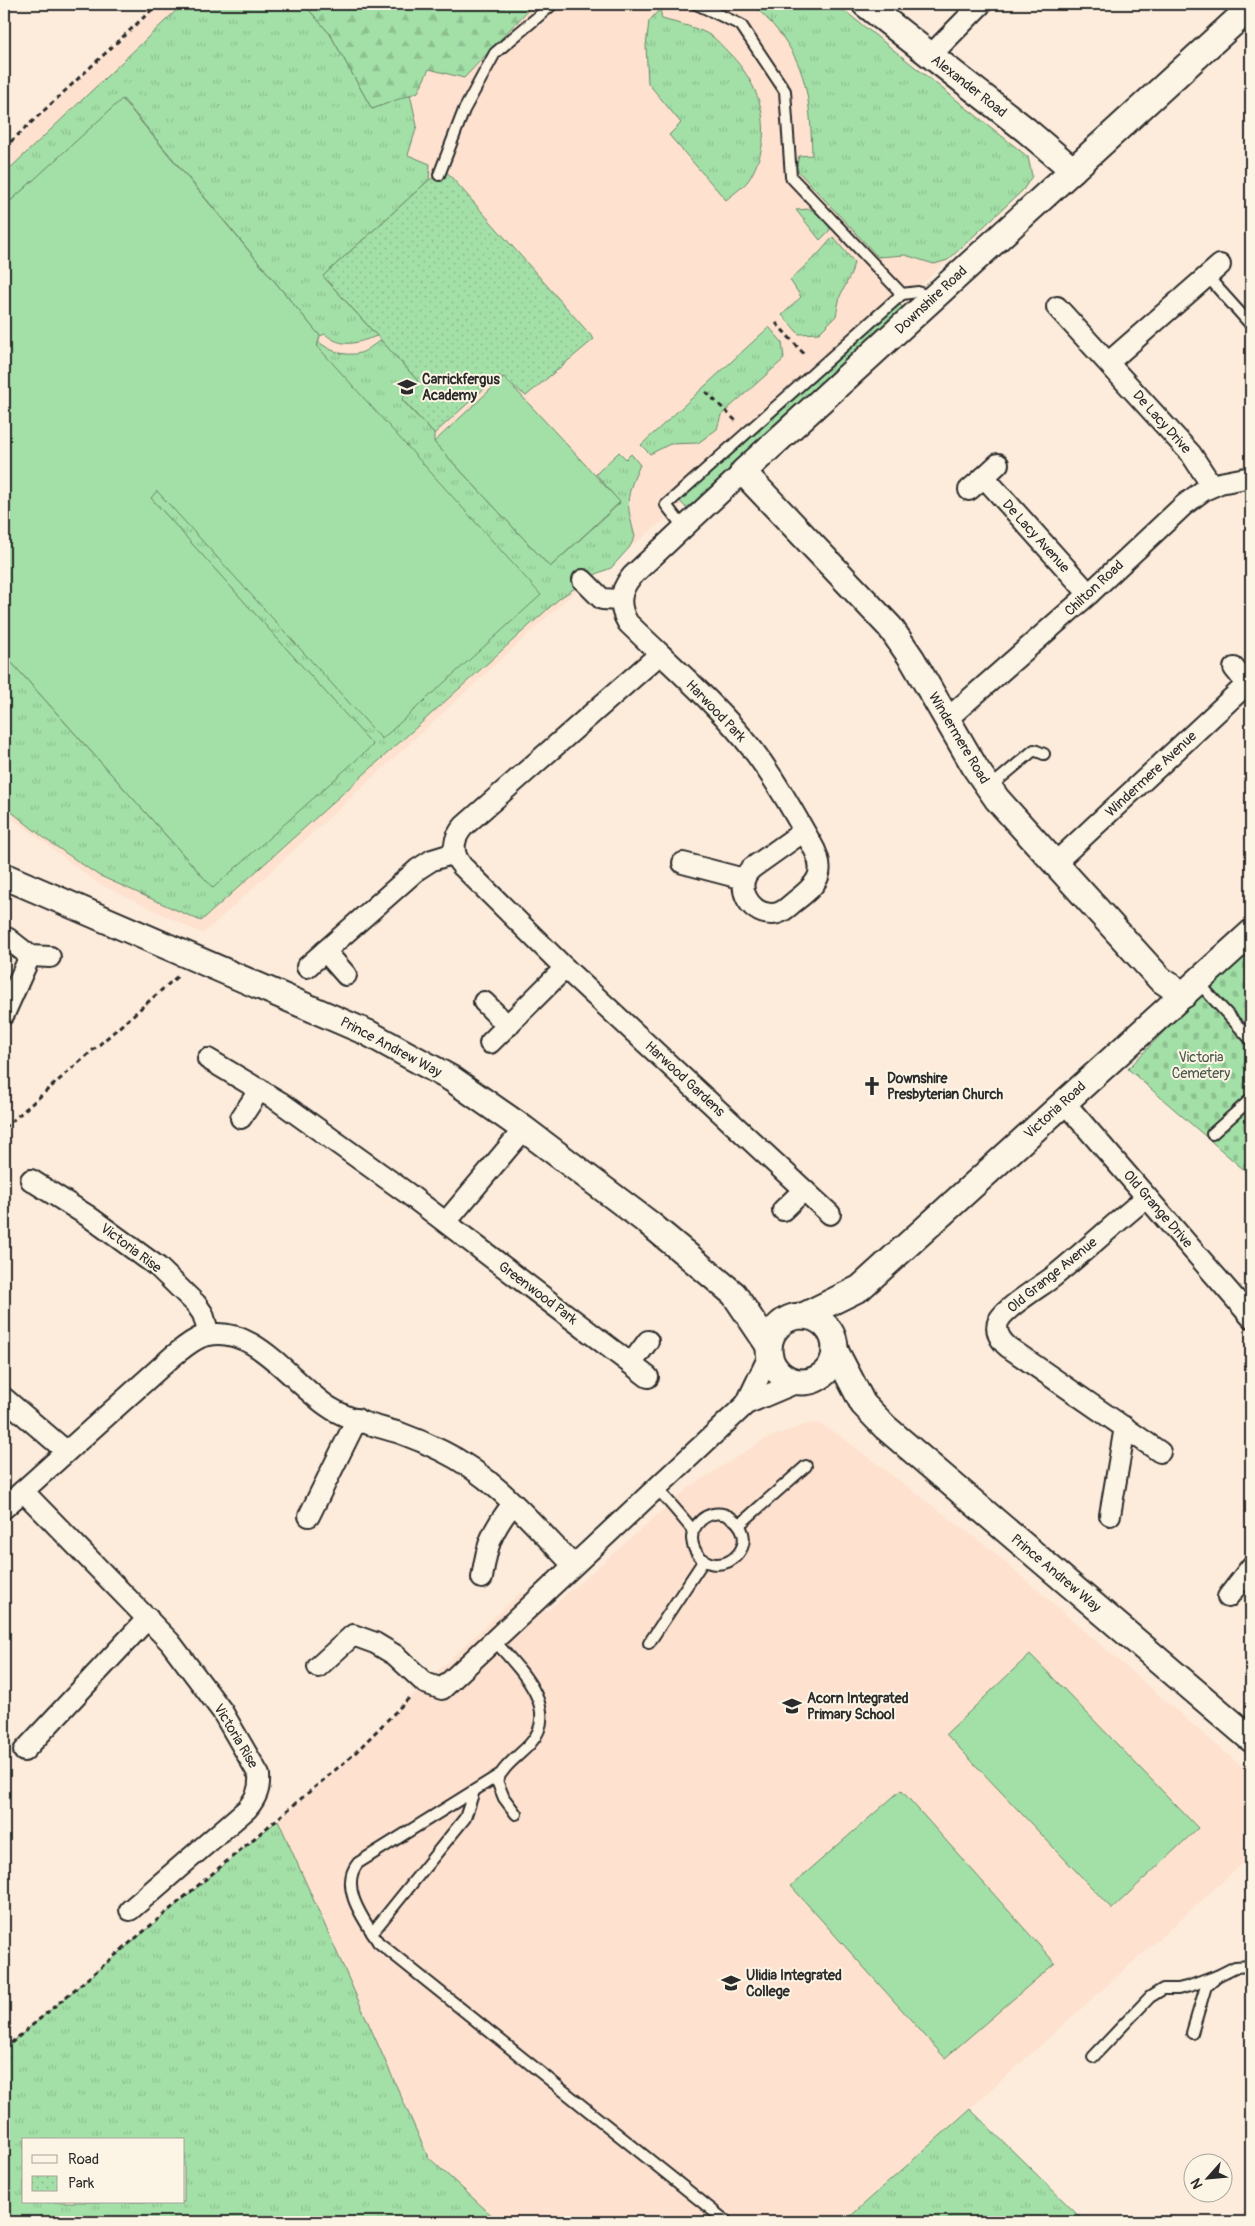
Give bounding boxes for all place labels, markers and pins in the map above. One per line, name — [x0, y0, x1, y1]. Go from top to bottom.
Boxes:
place label: Carrickfergus Academy — [422, 371, 500, 404]
school or university icon: Carrickfergus Academy — [396, 376, 418, 398]
place label: Downshire Presbyterian Church — [887, 1070, 1004, 1103]
church icon: Downshire Presbyterian Church — [861, 1075, 883, 1097]
place label: Acorn Integrated Primary School — [807, 1690, 909, 1723]
school or university icon: Acorn Integrated Primary School — [781, 1695, 803, 1717]
place label: Ulidia Integrated College — [746, 1967, 842, 2000]
school or university icon: Ulidia Integrated College — [720, 1972, 742, 1994]

